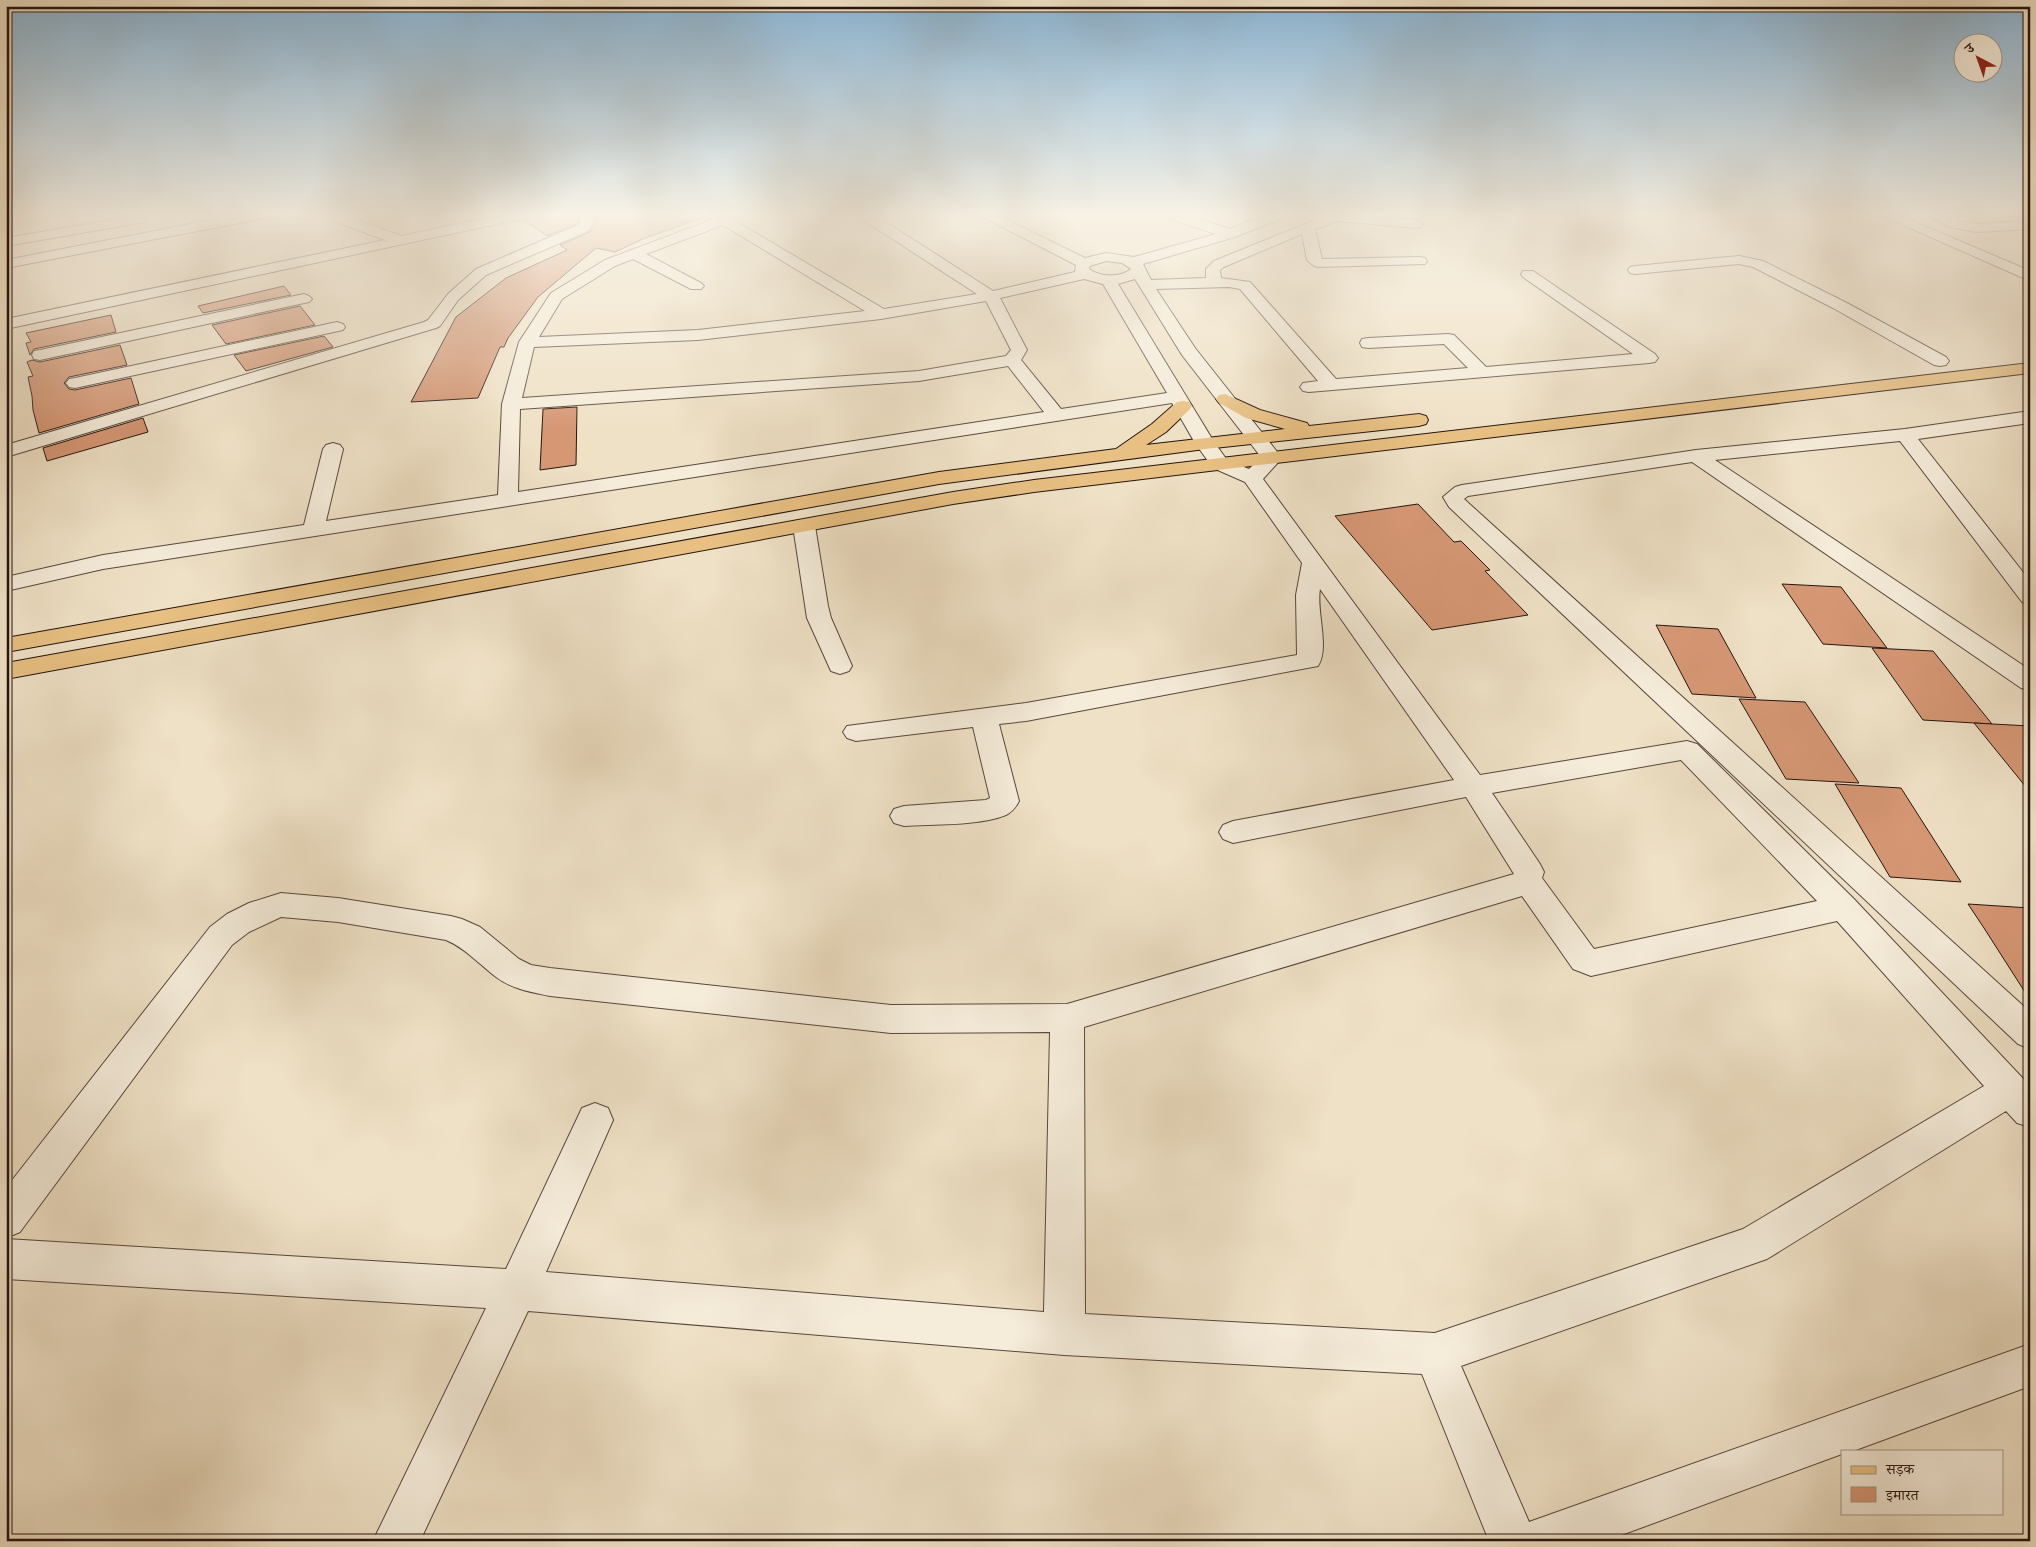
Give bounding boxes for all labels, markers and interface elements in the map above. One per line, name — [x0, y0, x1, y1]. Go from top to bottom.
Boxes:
north arrow — [1954, 32, 2004, 82]
text: उ — [1961, 39, 1979, 59]
legend — [1841, 1450, 2004, 1514]
text: सड़क — [1885, 1460, 1915, 1479]
text: इमारत — [1885, 1486, 1920, 1505]

